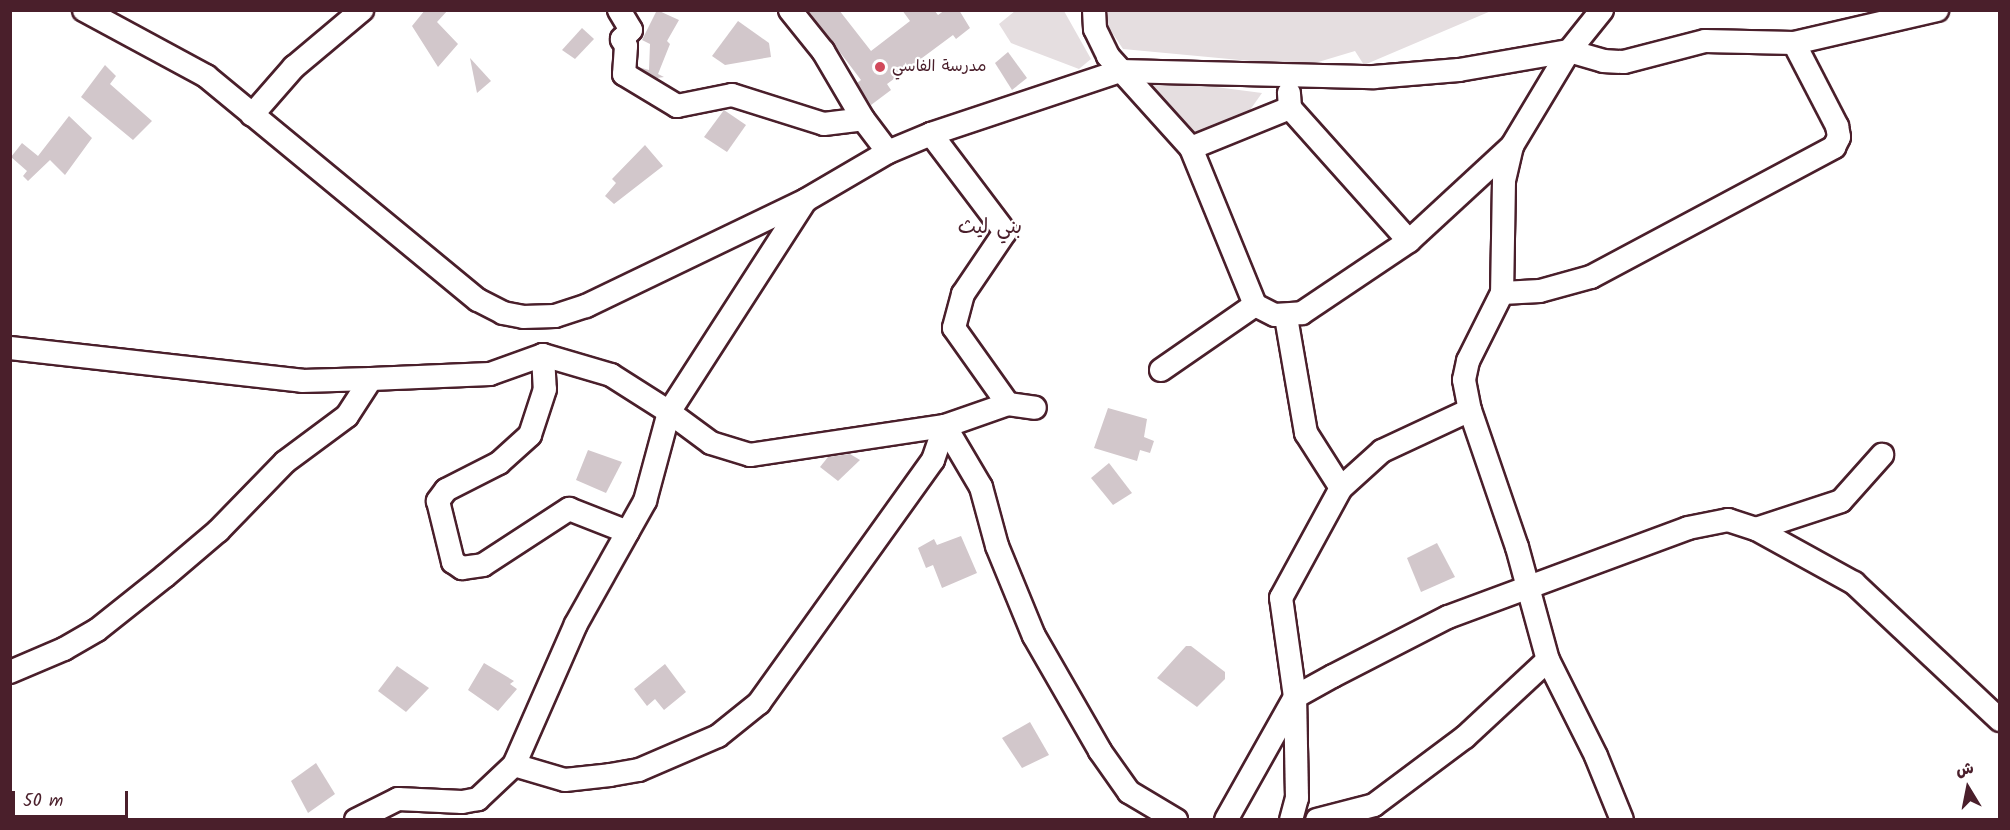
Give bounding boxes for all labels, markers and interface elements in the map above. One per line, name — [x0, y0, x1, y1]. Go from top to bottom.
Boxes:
place label: مدرسة الفاسي — [892, 57, 986, 77]
marker: مدرسة الفاسي — [873, 60, 887, 74]
district label: بني ليث — [958, 216, 1022, 240]
text: ش — [1954, 756, 1976, 784]
north arrow — [1938, 758, 1998, 818]
scale bar — [15, 779, 130, 817]
text: 50 m — [23, 787, 63, 816]

